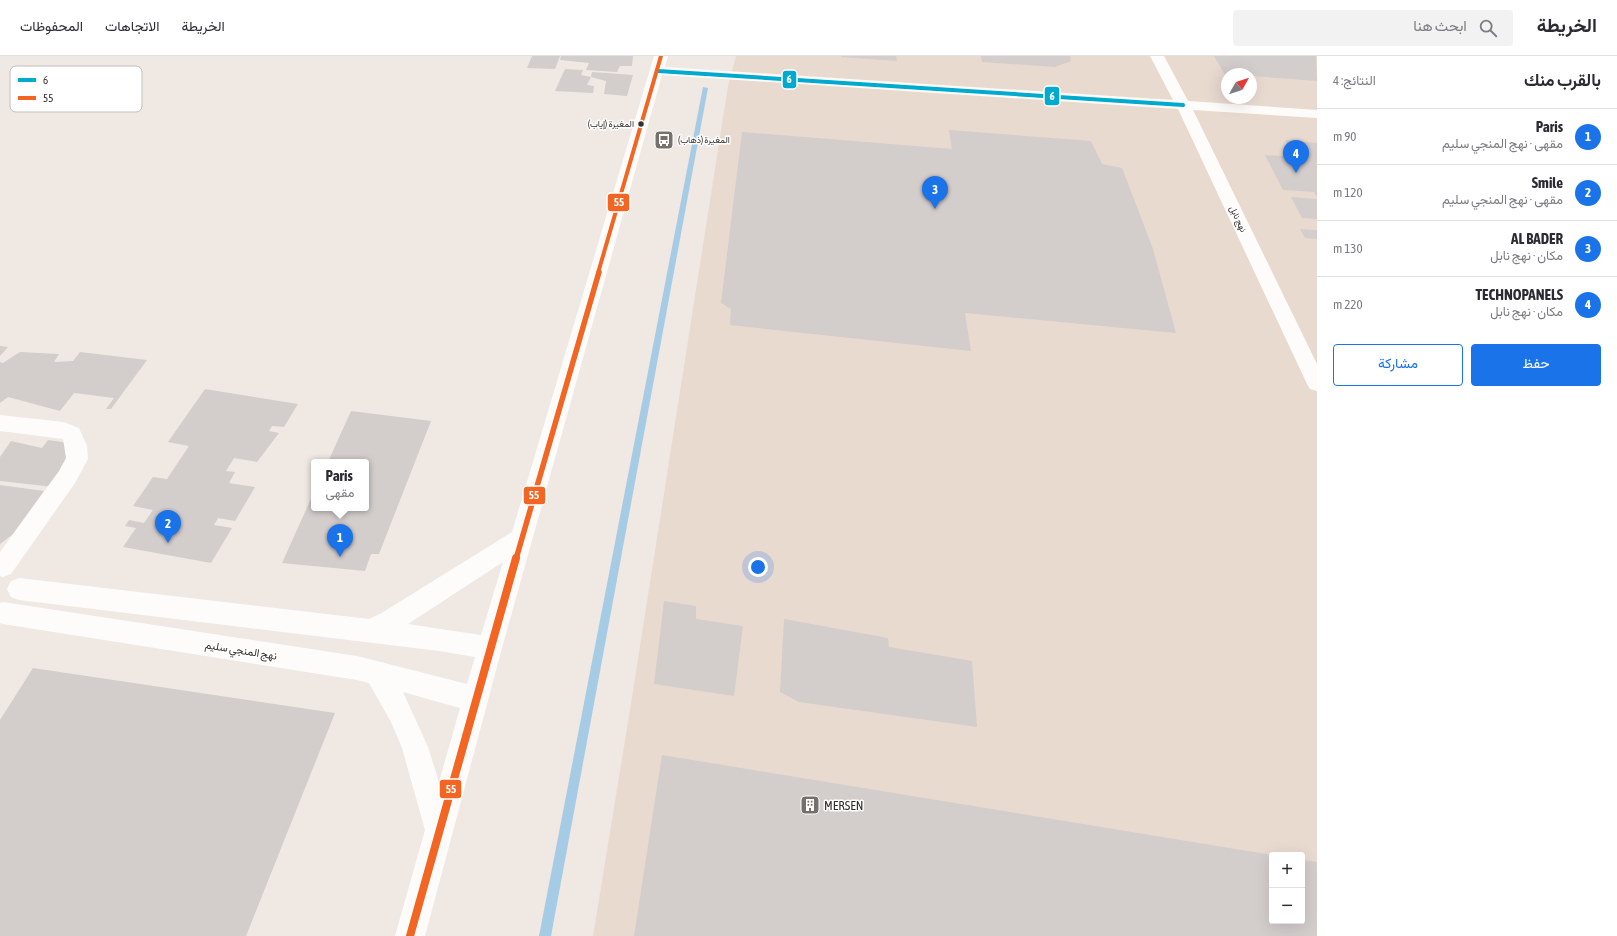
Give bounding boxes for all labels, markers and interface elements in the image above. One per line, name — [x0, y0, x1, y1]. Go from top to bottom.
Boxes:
search box — [1233, 10, 1513, 46]
text: الخريطة — [1537, 14, 1597, 36]
text: ابحث هنا — [1413, 17, 1467, 34]
icon: search — [1477, 17, 1499, 39]
text: المحفوظات — [20, 18, 83, 34]
text: الاتجاهات — [105, 18, 159, 34]
text: الخريطة — [181, 18, 225, 34]
legend — [10, 66, 142, 112]
north arrow — [1221, 68, 1257, 104]
line badge: 6 — [782, 70, 797, 89]
text: بالقرب منك — [1524, 70, 1601, 90]
text: 6 — [786, 73, 792, 85]
text: النتائج: 4 — [1333, 73, 1376, 88]
text: 6 — [43, 74, 48, 86]
line badge: 6 — [1044, 86, 1060, 106]
text: 6 — [1049, 90, 1055, 102]
text: 55 — [43, 92, 53, 104]
text: Paris — [1536, 118, 1563, 135]
place label: المغيرة (إياب) — [588, 119, 634, 130]
marker: المغيرة (إياب) — [636, 119, 646, 129]
bus stop icon: المغيرة (ذهاب) — [653, 129, 675, 151]
text: 90 m — [1333, 129, 1356, 144]
text: 1 — [1585, 129, 1591, 144]
place label: المغيرة (ذهاب) — [678, 135, 730, 146]
text: مقهى · نهج المنجي سليم — [1442, 136, 1563, 151]
pin: 4 — [1283, 140, 1309, 173]
text: Smile — [1532, 174, 1563, 191]
pin: 3 — [922, 176, 948, 209]
text: 120 m — [1333, 185, 1363, 200]
text: 2 — [1585, 185, 1591, 200]
text: مقهى · نهج المنجي سليم — [1442, 192, 1563, 207]
line badge: 55 — [607, 193, 630, 212]
text: 55 — [614, 196, 624, 208]
street label: نهج نابل — [1226, 204, 1249, 235]
text: AL BADER — [1511, 230, 1563, 247]
text: 130 m — [1333, 241, 1363, 256]
text: 3 — [1585, 241, 1591, 256]
text: مكان · نهج نابل — [1490, 248, 1563, 263]
text: TECHNOPANELS — [1476, 286, 1563, 303]
text: 220 m — [1333, 297, 1363, 312]
text: 4 — [1585, 297, 1591, 312]
text: مكان · نهج نابل — [1490, 304, 1563, 319]
button: مشاركة — [1333, 344, 1463, 386]
button: حفظ — [1471, 344, 1601, 386]
popup — [311, 459, 369, 511]
text: Paris — [326, 467, 353, 484]
text: مقهى — [326, 485, 354, 500]
line badge: 55 — [523, 486, 546, 505]
text: 55 — [529, 489, 539, 501]
pin: 2 — [155, 510, 181, 543]
pin: 1 — [327, 524, 353, 557]
your location — [748, 557, 768, 577]
street label: نهج المنجي سليم — [204, 638, 278, 666]
line badge: 55 — [439, 779, 462, 799]
text: 55 — [446, 783, 456, 795]
building icon: MERSEN — [799, 794, 821, 816]
place label: MERSEN — [824, 798, 863, 813]
map controls — [1269, 852, 1305, 924]
button: + — [1269, 852, 1305, 888]
button: − — [1269, 888, 1305, 924]

